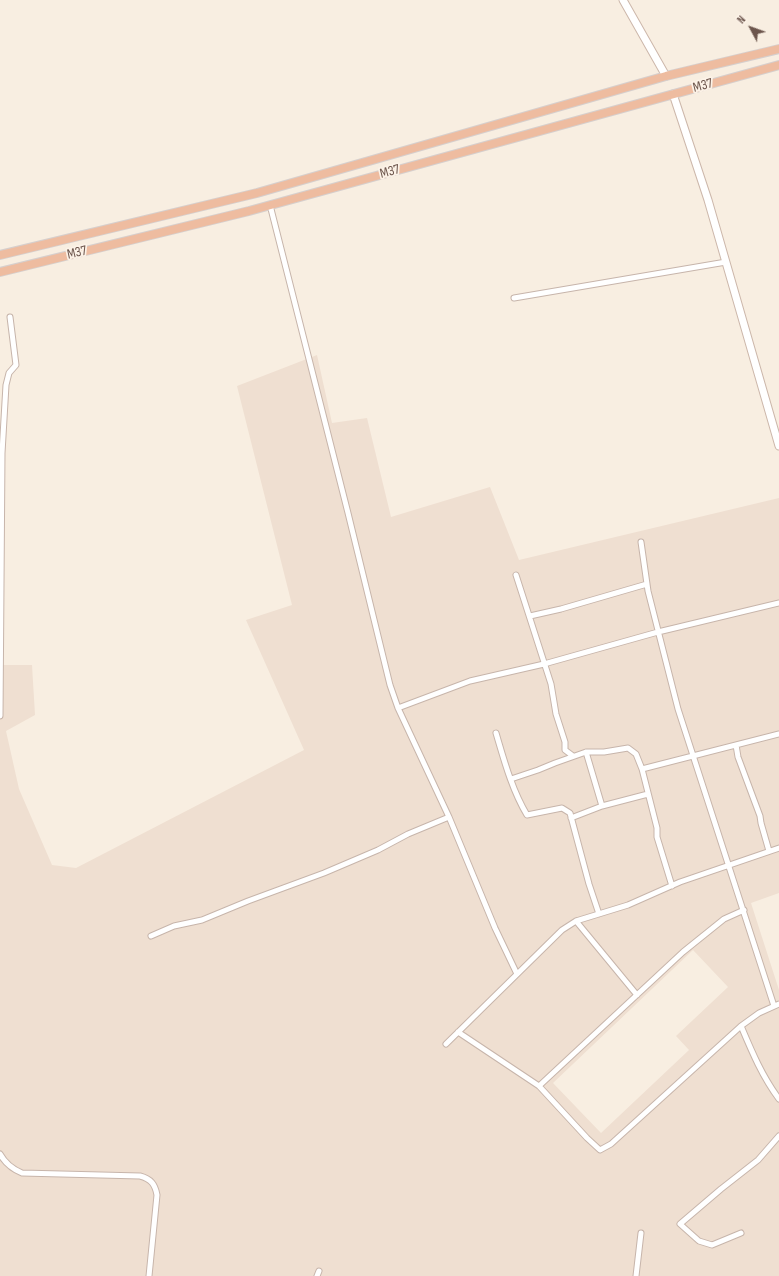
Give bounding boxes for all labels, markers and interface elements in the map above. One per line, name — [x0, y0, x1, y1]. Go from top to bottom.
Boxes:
north arrow — [731, 8, 771, 48]
text: N — [735, 13, 748, 26]
street label: M37 — [691, 75, 715, 97]
street label: M37 — [378, 161, 402, 183]
street label: M37 — [65, 243, 89, 263]

